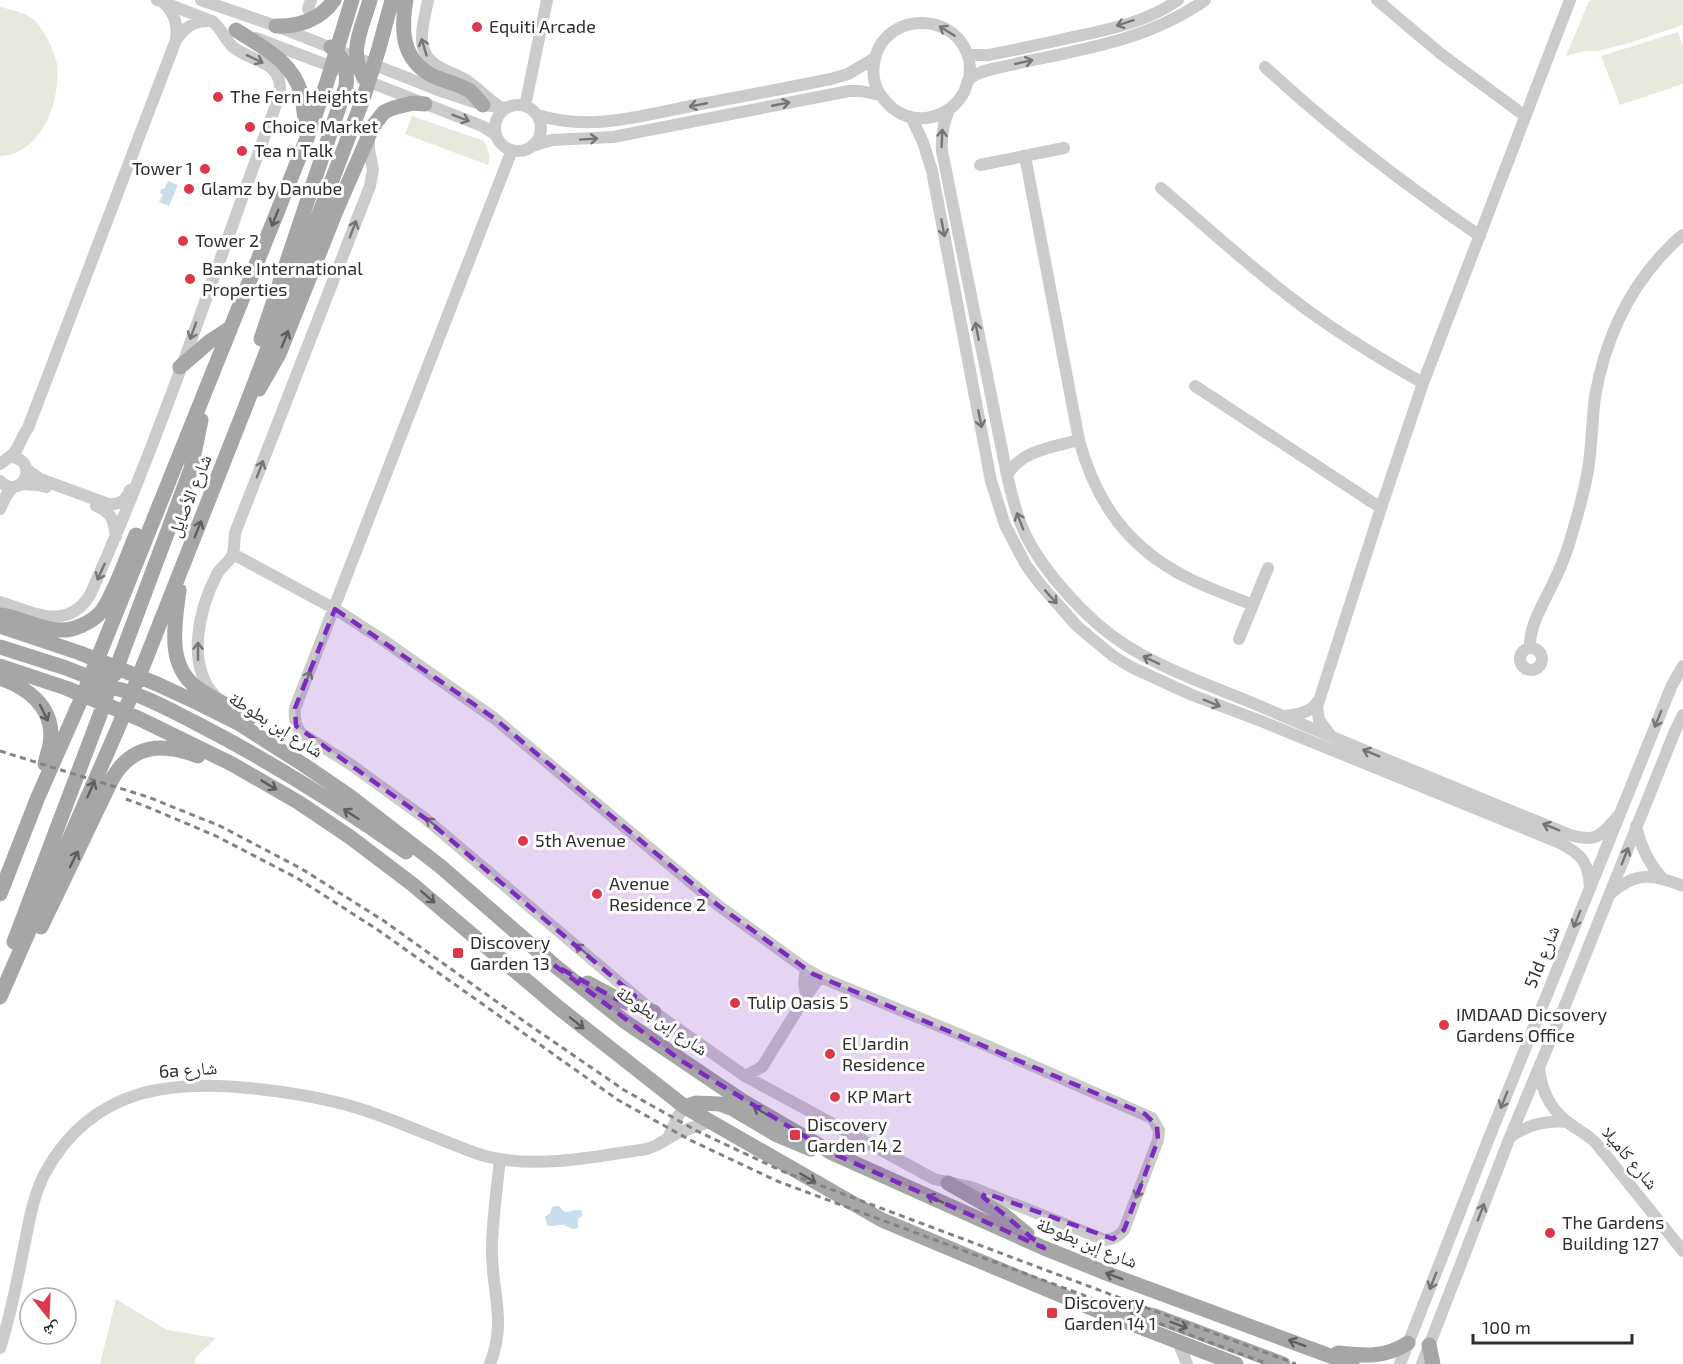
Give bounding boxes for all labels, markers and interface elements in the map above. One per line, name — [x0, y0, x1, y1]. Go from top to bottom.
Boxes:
place label: Equiti Arcade — [489, 15, 596, 37]
one-way arrow — [1116, 19, 1135, 30]
marker: Equiti Arcade — [470, 20, 484, 34]
one-way arrow — [939, 24, 956, 36]
one-way arrow — [418, 38, 429, 57]
one-way arrow — [246, 53, 264, 65]
one-way arrow — [1014, 55, 1033, 67]
place label: The Fern Heights — [230, 85, 368, 107]
marker: The Fern Heights — [211, 90, 225, 104]
one-way arrow — [770, 98, 790, 109]
one-way arrow — [688, 100, 708, 111]
one-way arrow — [451, 113, 470, 124]
place label: Choice Market — [262, 115, 378, 137]
marker: Choice Market — [243, 120, 257, 134]
one-way arrow — [936, 129, 947, 149]
one-way arrow — [579, 133, 599, 144]
place label: Tea n Talk — [254, 139, 333, 161]
marker: Tea n Talk — [235, 144, 249, 158]
place label: Tower 1 — [132, 157, 193, 179]
marker: Tower 1 — [198, 162, 212, 176]
place label: Glamz by Danube — [201, 177, 342, 199]
marker: Glamz by Danube — [182, 182, 196, 196]
one-way arrow — [268, 209, 279, 227]
one-way arrow — [938, 218, 949, 237]
one-way arrow — [348, 220, 359, 238]
place label: Tower 2 — [195, 229, 259, 251]
marker: Tower 2 — [176, 234, 190, 248]
place label: Banke International Properties — [202, 257, 363, 300]
marker: Banke International Properties — [183, 272, 197, 286]
one-way arrow — [187, 321, 198, 340]
one-way arrow — [971, 322, 982, 341]
one-way arrow — [280, 331, 291, 349]
one-way arrow — [975, 409, 986, 429]
street label: شارع الأصايل — [163, 451, 217, 541]
one-way arrow — [255, 460, 266, 479]
one-way arrow — [1014, 512, 1025, 531]
one-way arrow — [193, 520, 204, 538]
one-way arrow — [94, 563, 105, 581]
one-way arrow — [1044, 589, 1058, 604]
one-way arrow — [192, 641, 204, 661]
one-way arrow — [1143, 653, 1161, 665]
one-way arrow — [302, 670, 313, 688]
street label: شارع إبن بطوطة — [224, 687, 328, 763]
one-way arrow — [1202, 698, 1220, 709]
one-way arrow — [38, 704, 50, 722]
one-way arrow — [1652, 709, 1663, 727]
one-way arrow — [1362, 747, 1380, 758]
one-way arrow — [260, 779, 277, 791]
one-way arrow — [85, 781, 97, 799]
one-way arrow — [343, 807, 360, 819]
one-way arrow — [425, 818, 441, 831]
one-way arrow — [1542, 821, 1561, 832]
place label: 5th Avenue — [535, 829, 626, 851]
marker: 5th Avenue — [516, 834, 530, 848]
one-way arrow — [1620, 847, 1631, 865]
one-way arrow — [69, 850, 81, 868]
place label: Avenue Residence 2 — [609, 872, 706, 915]
marker: Avenue Residence 2 — [590, 887, 604, 901]
one-way arrow — [420, 890, 435, 904]
one-way arrow — [1571, 909, 1582, 928]
street label: 51d شارع — [1519, 922, 1564, 991]
place label: Discovery Garden 13 — [470, 931, 551, 974]
one-way arrow — [575, 943, 590, 957]
marker: Discovery Garden 13 — [451, 946, 465, 960]
street label: شارع إبن بطوطة — [611, 981, 713, 1061]
place label: Tulip Oasis 5 — [747, 991, 849, 1013]
marker: Tulip Oasis 5 — [728, 996, 742, 1010]
place label: IMDAAD Dicsovery Gardens Office — [1456, 1003, 1608, 1046]
one-way arrow — [569, 1016, 584, 1030]
marker: IMDAAD Dicsovery Gardens Office — [1437, 1018, 1451, 1032]
place label: El Jardin Residence — [842, 1032, 925, 1075]
marker: El Jardin Residence — [823, 1047, 837, 1061]
street label: 6a شارع — [158, 1056, 218, 1083]
place label: KP Mart — [847, 1085, 912, 1107]
marker: KP Mart — [828, 1090, 842, 1104]
one-way arrow — [1498, 1090, 1509, 1108]
one-way arrow — [753, 1105, 770, 1117]
place label: Discovery Garden 14 2 — [807, 1113, 902, 1156]
street label: شارع كاميلا — [1597, 1121, 1664, 1194]
marker: Discovery Garden 14 2 — [788, 1128, 802, 1142]
one-way arrow — [799, 1172, 816, 1184]
one-way arrow — [1133, 1180, 1144, 1199]
one-way arrow — [926, 1192, 944, 1204]
one-way arrow — [1476, 1203, 1487, 1222]
place label: The Gardens Building 127 — [1562, 1211, 1664, 1254]
street label: شارع إبن بطوطة — [1033, 1212, 1141, 1274]
marker: The Gardens Building 127 — [1543, 1226, 1557, 1240]
one-way arrow — [1105, 1270, 1124, 1281]
one-way arrow — [1426, 1271, 1437, 1290]
north arrow — [18, 1286, 78, 1346]
place label: Discovery Garden 14 1 — [1064, 1291, 1156, 1334]
marker: Discovery Garden 14 1 — [1045, 1306, 1059, 1320]
scale bar — [1473, 1307, 1632, 1345]
text: 100 m — [1482, 1316, 1531, 1338]
text: ش — [41, 1318, 64, 1342]
one-way arrow — [1169, 1320, 1187, 1331]
one-way arrow — [1288, 1337, 1307, 1348]

